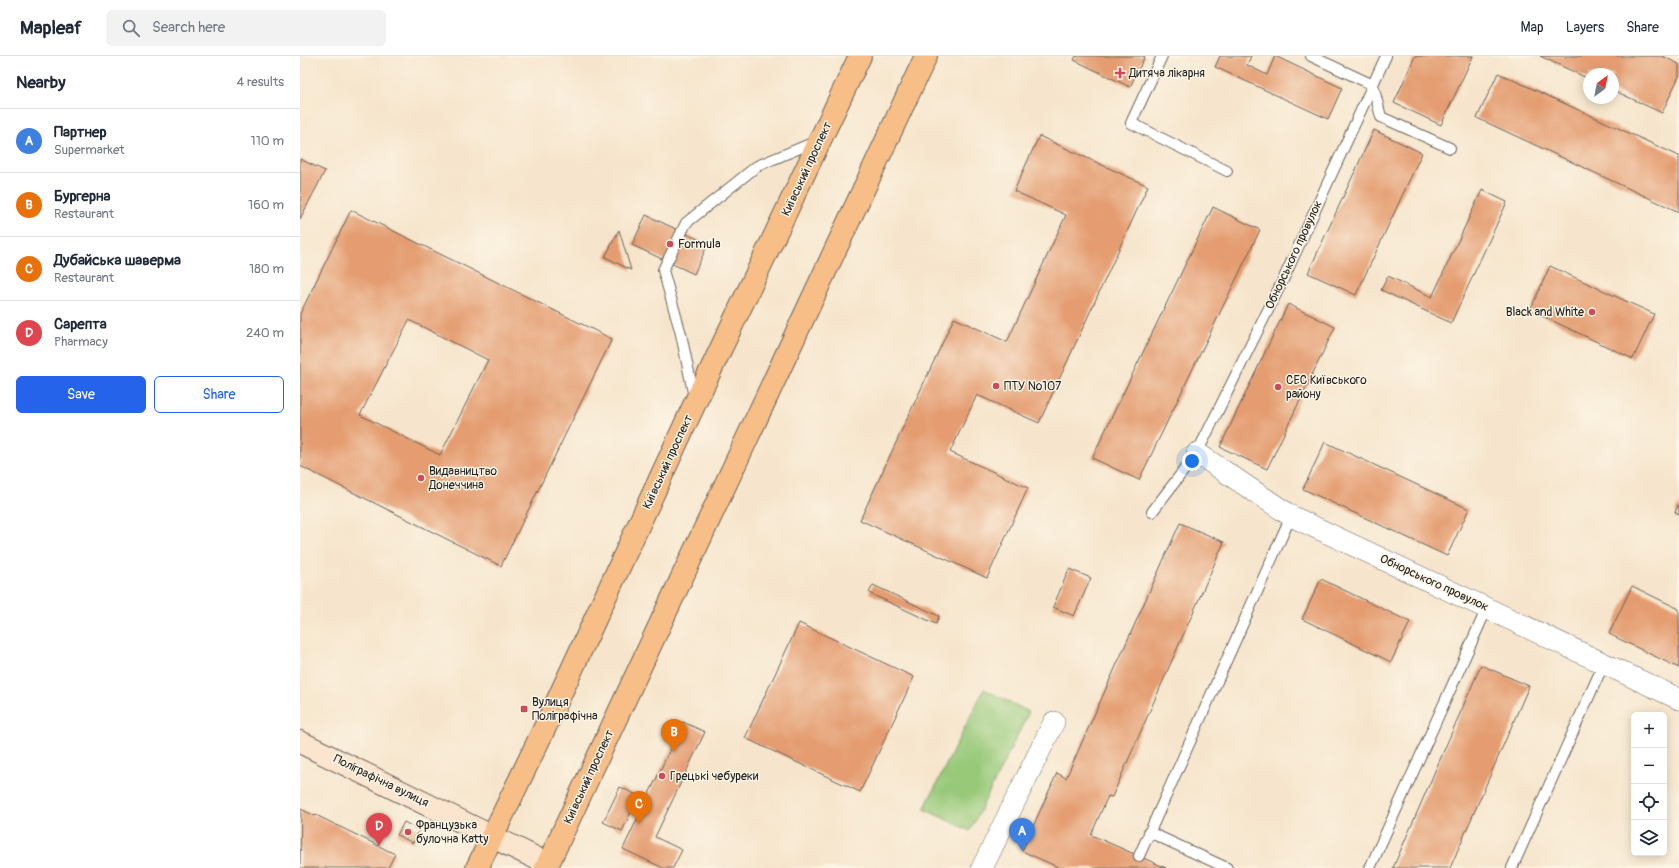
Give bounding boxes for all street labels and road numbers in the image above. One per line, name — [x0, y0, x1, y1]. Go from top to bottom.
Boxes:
street label: Київський проспект — [779, 119, 835, 219]
street label: Обнорського провулок — [1262, 198, 1326, 312]
street label: Київський проспект — [640, 412, 696, 512]
street label: Обнорського провулок — [1377, 551, 1491, 615]
street label: Київський проспект — [561, 727, 617, 827]
street label: Поліграфічна вулиця — [331, 751, 431, 811]

